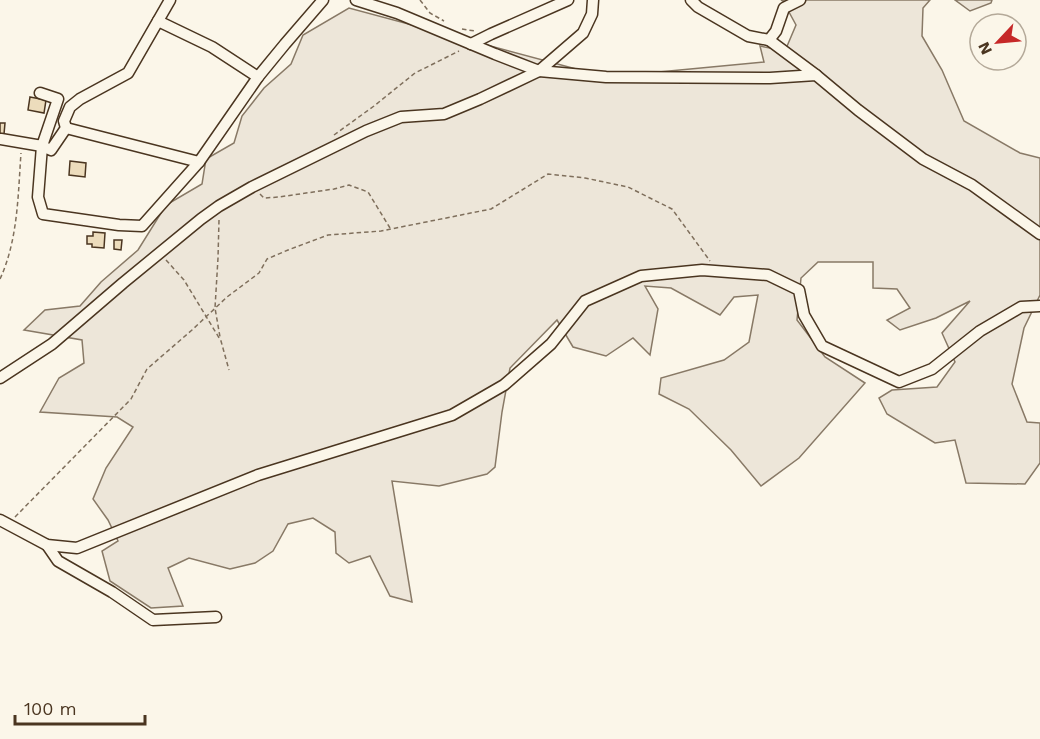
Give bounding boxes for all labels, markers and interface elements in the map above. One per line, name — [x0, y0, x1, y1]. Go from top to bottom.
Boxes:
north arrow — [968, 12, 1028, 72]
text: N — [974, 39, 996, 58]
scale bar — [15, 688, 146, 726]
text: 100 m — [24, 698, 77, 719]

